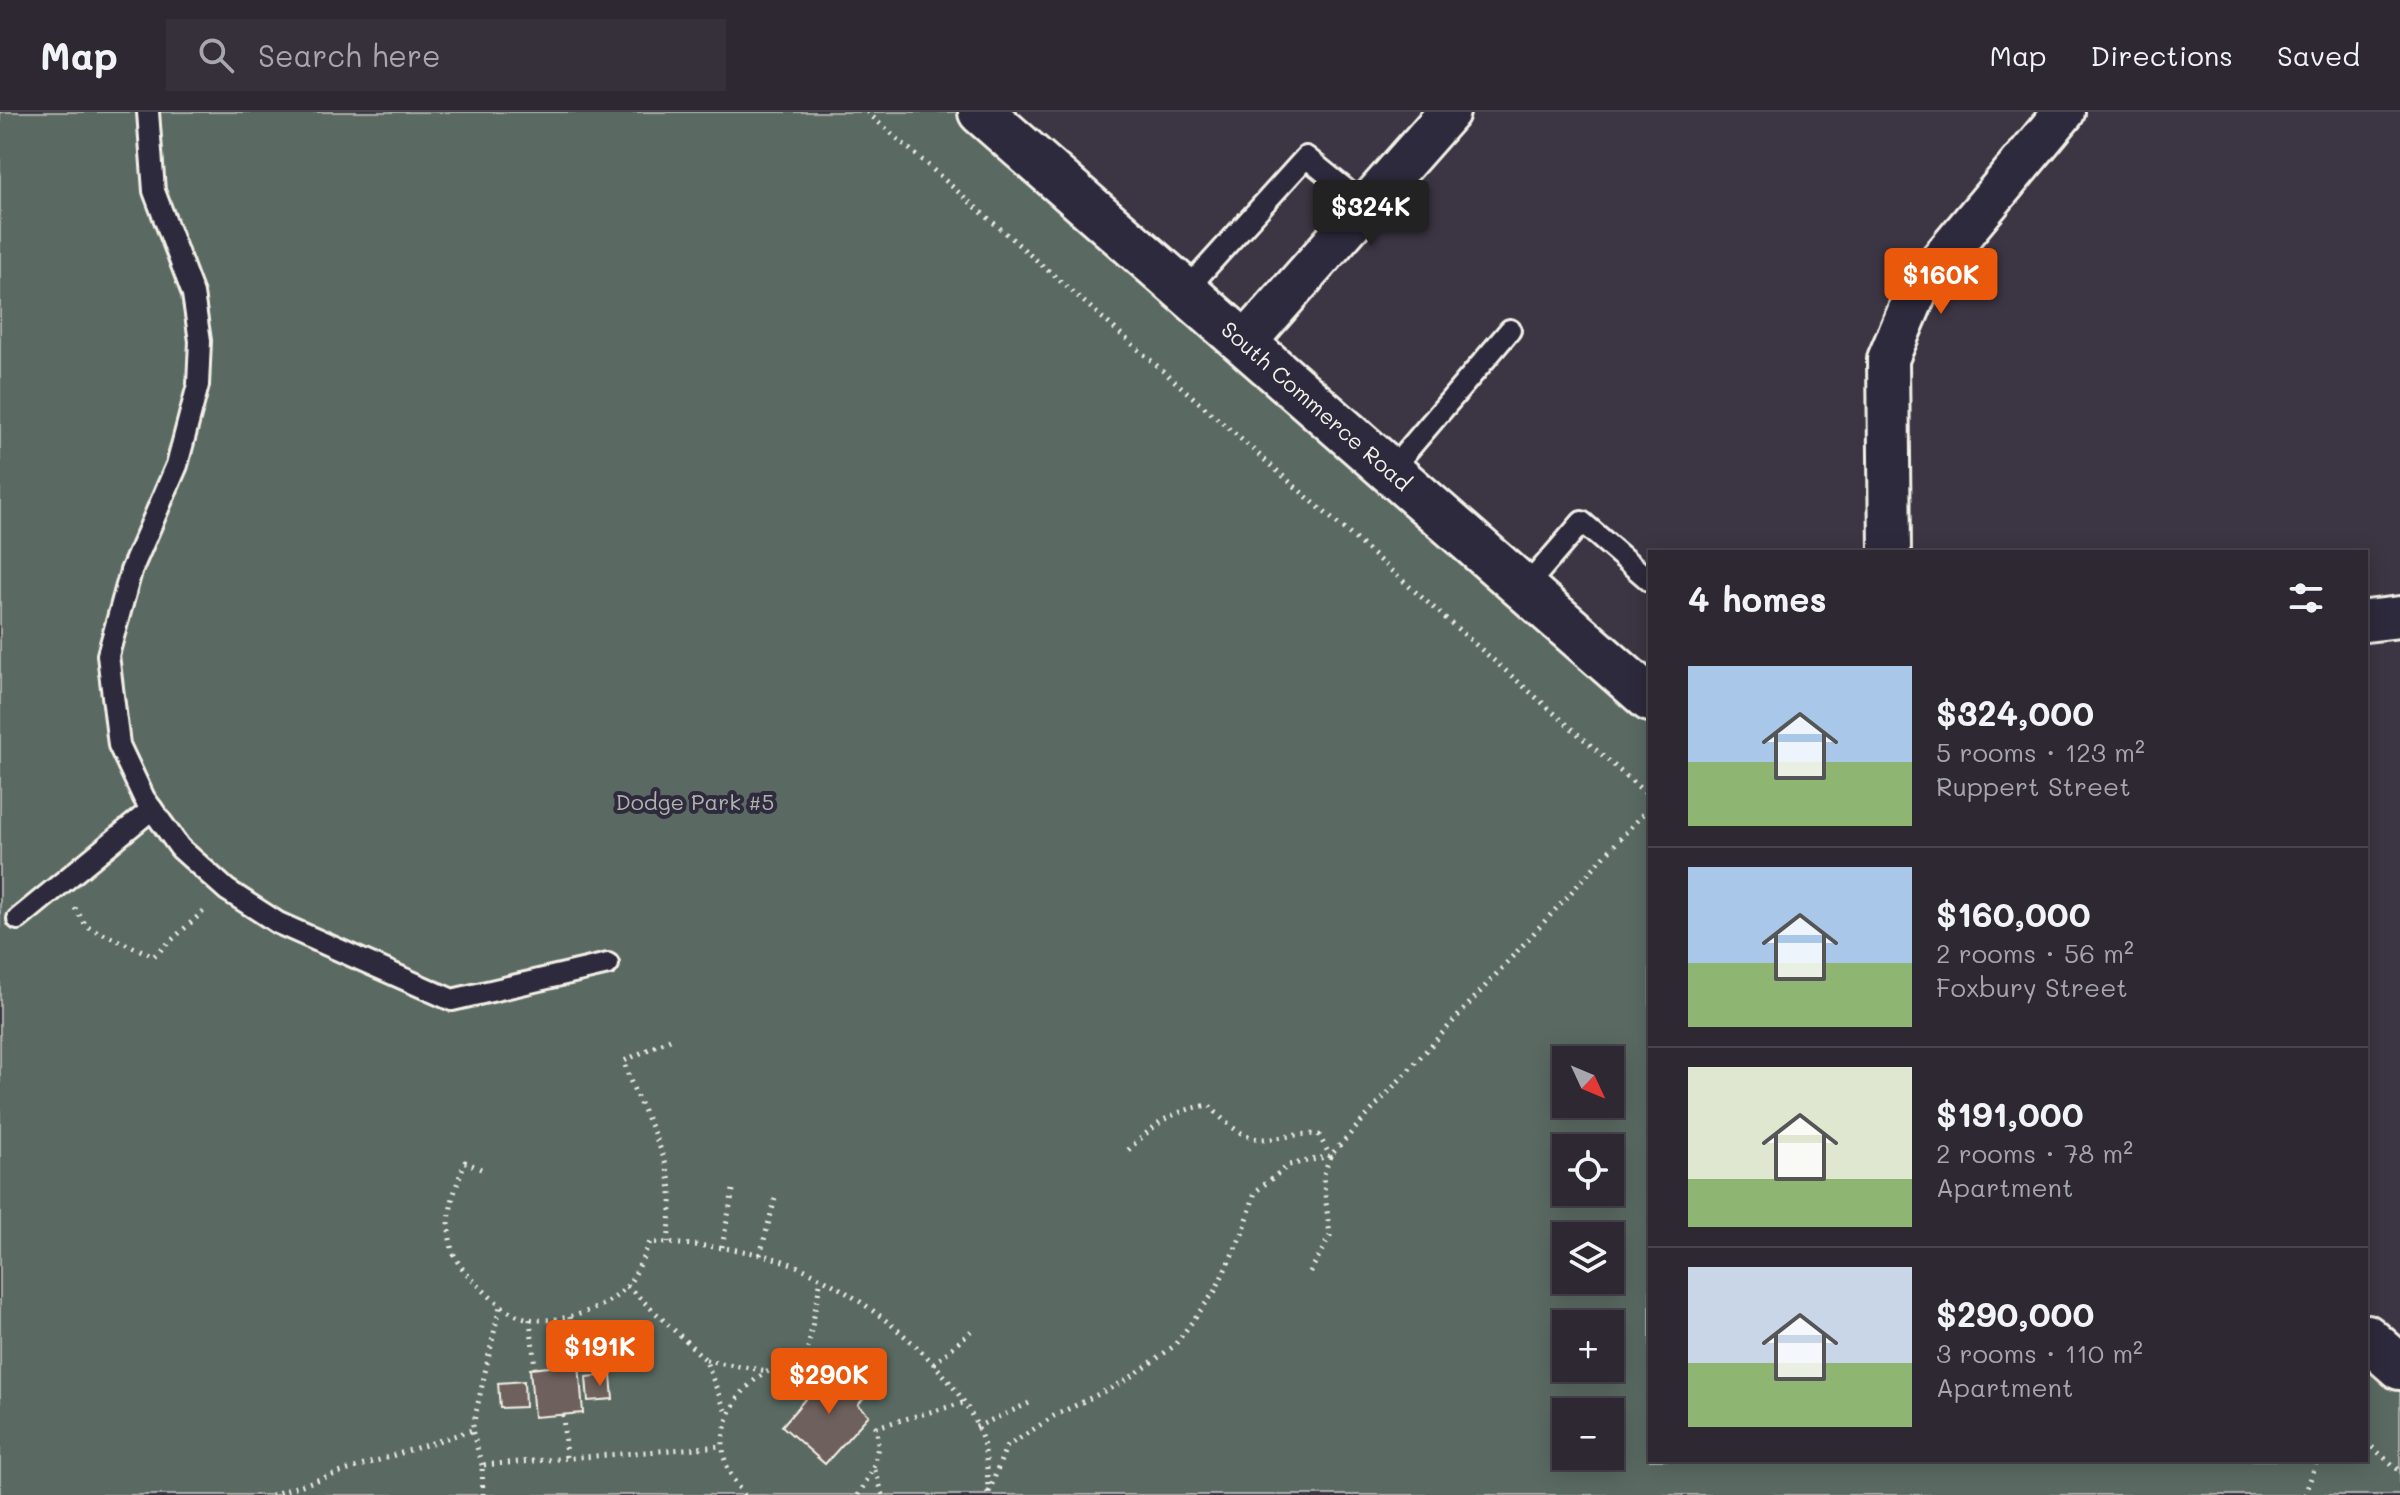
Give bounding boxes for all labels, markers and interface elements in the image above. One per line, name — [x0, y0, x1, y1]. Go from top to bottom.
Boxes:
search box — [166, 19, 726, 91]
text: Map — [40, 30, 118, 80]
icon: search — [194, 33, 238, 77]
text: Search here — [258, 35, 441, 75]
text: Map — [1990, 37, 2047, 73]
text: Directions — [2091, 37, 2233, 73]
text: Saved — [2277, 37, 2360, 73]
pin: $324K — [1315, 180, 1427, 248]
text: $324K — [1331, 189, 1411, 223]
pin: $160K — [1885, 248, 1997, 316]
text: $160K — [1902, 257, 1980, 291]
street label: South Commerce Road — [1215, 315, 1418, 497]
text: 4 homes — [1688, 576, 1827, 621]
icon: filters — [2284, 576, 2328, 620]
text: $324,000 — [1936, 690, 2094, 735]
icon: home — [1752, 698, 1848, 794]
text: 5 rooms · 123 m² — [1936, 735, 2145, 769]
text: Ruppert Street — [1936, 769, 2131, 803]
park label: Dodge Park #5 — [616, 787, 774, 816]
text: $160,000 — [1936, 891, 2091, 936]
icon: home — [1752, 899, 1848, 995]
text: 2 rooms · 56 m² — [1936, 936, 2134, 970]
text: Foxbury Street — [1936, 970, 2128, 1004]
north arrow — [1552, 1046, 1624, 1118]
map controls — [1552, 1046, 1624, 1470]
text: $191,000 — [1936, 1091, 2084, 1136]
icon: home — [1752, 1099, 1848, 1195]
button: locate — [1552, 1134, 1624, 1206]
text: 2 rooms · 78 m² — [1936, 1136, 2133, 1170]
text: Apartment — [1936, 1170, 2073, 1204]
button: layers — [1552, 1222, 1624, 1294]
text: $290,000 — [1936, 1291, 2094, 1336]
icon: home — [1752, 1299, 1848, 1395]
button: + — [1552, 1310, 1624, 1382]
pin: $191K — [544, 1320, 656, 1388]
text: $191K — [564, 1329, 636, 1363]
text: 3 rooms · 110 m² — [1936, 1336, 2143, 1370]
pin: $290K — [773, 1348, 885, 1416]
text: $290K — [789, 1357, 869, 1391]
text: Apartment — [1936, 1370, 2073, 1404]
button: − — [1552, 1398, 1624, 1470]

